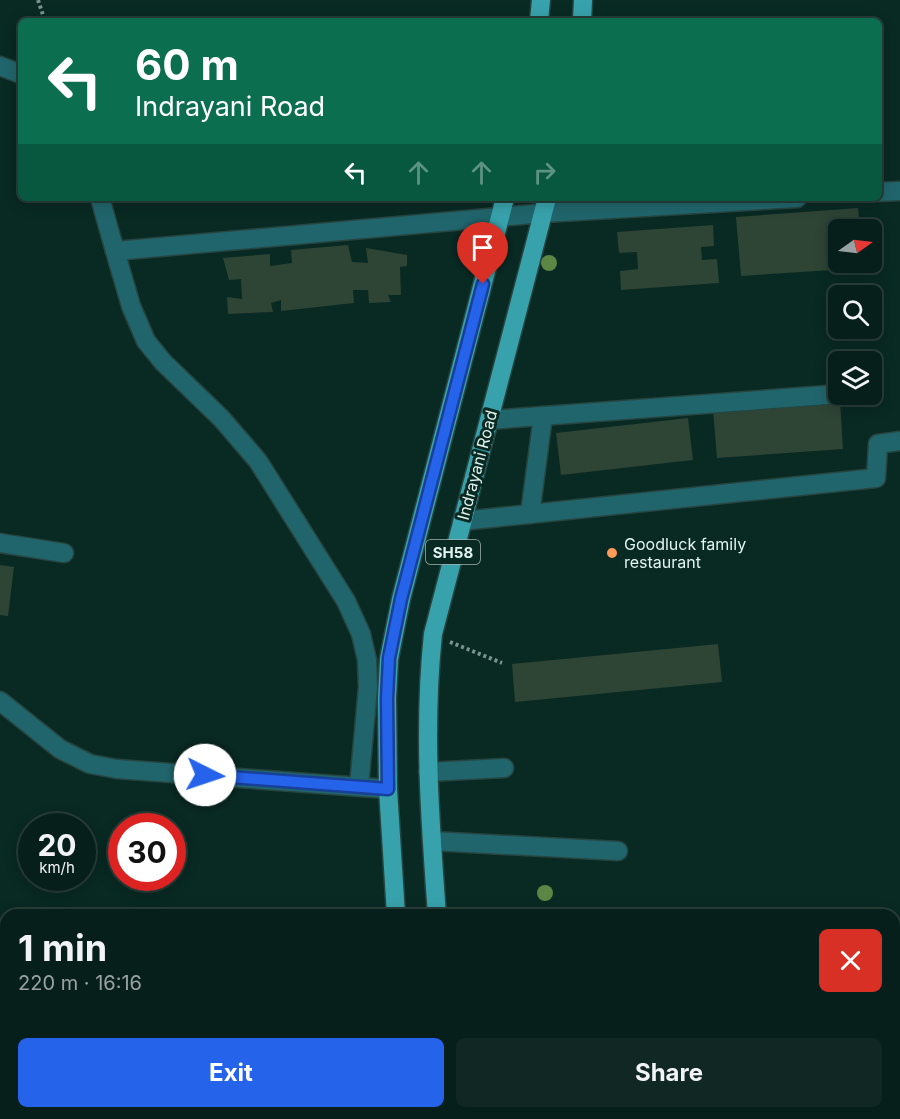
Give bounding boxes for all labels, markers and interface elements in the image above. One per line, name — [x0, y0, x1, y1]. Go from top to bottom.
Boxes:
text: 60 m — [135, 39, 239, 90]
icon: left — [36, 42, 114, 120]
text: Indrayani Road — [135, 90, 325, 123]
icon: left — [339, 156, 372, 189]
icon: ahead — [402, 156, 435, 189]
icon: ahead — [465, 156, 498, 189]
icon: right — [528, 156, 561, 189]
north arrow — [828, 219, 882, 273]
map controls — [828, 219, 882, 405]
pin — [457, 222, 508, 284]
icon: arrive — [466, 231, 499, 264]
button: search — [828, 285, 882, 339]
button: layers — [828, 351, 882, 405]
street label: Indrayani Road — [453, 408, 501, 522]
place label: Goodluck family restaurant — [624, 534, 746, 572]
road number: SH58 — [426, 540, 480, 564]
marker: Goodluck family restaurant — [605, 546, 619, 560]
position arrow — [173, 743, 237, 807]
speed limit sign: 30 — [108, 813, 186, 891]
text: 20 — [37, 827, 77, 863]
text: km/h — [39, 858, 75, 877]
text: 1 min — [18, 926, 107, 970]
button: close — [819, 929, 882, 992]
text: 220 m · 16:16 — [18, 971, 142, 995]
button: Exit — [18, 1038, 444, 1107]
button: Share — [456, 1038, 882, 1107]

